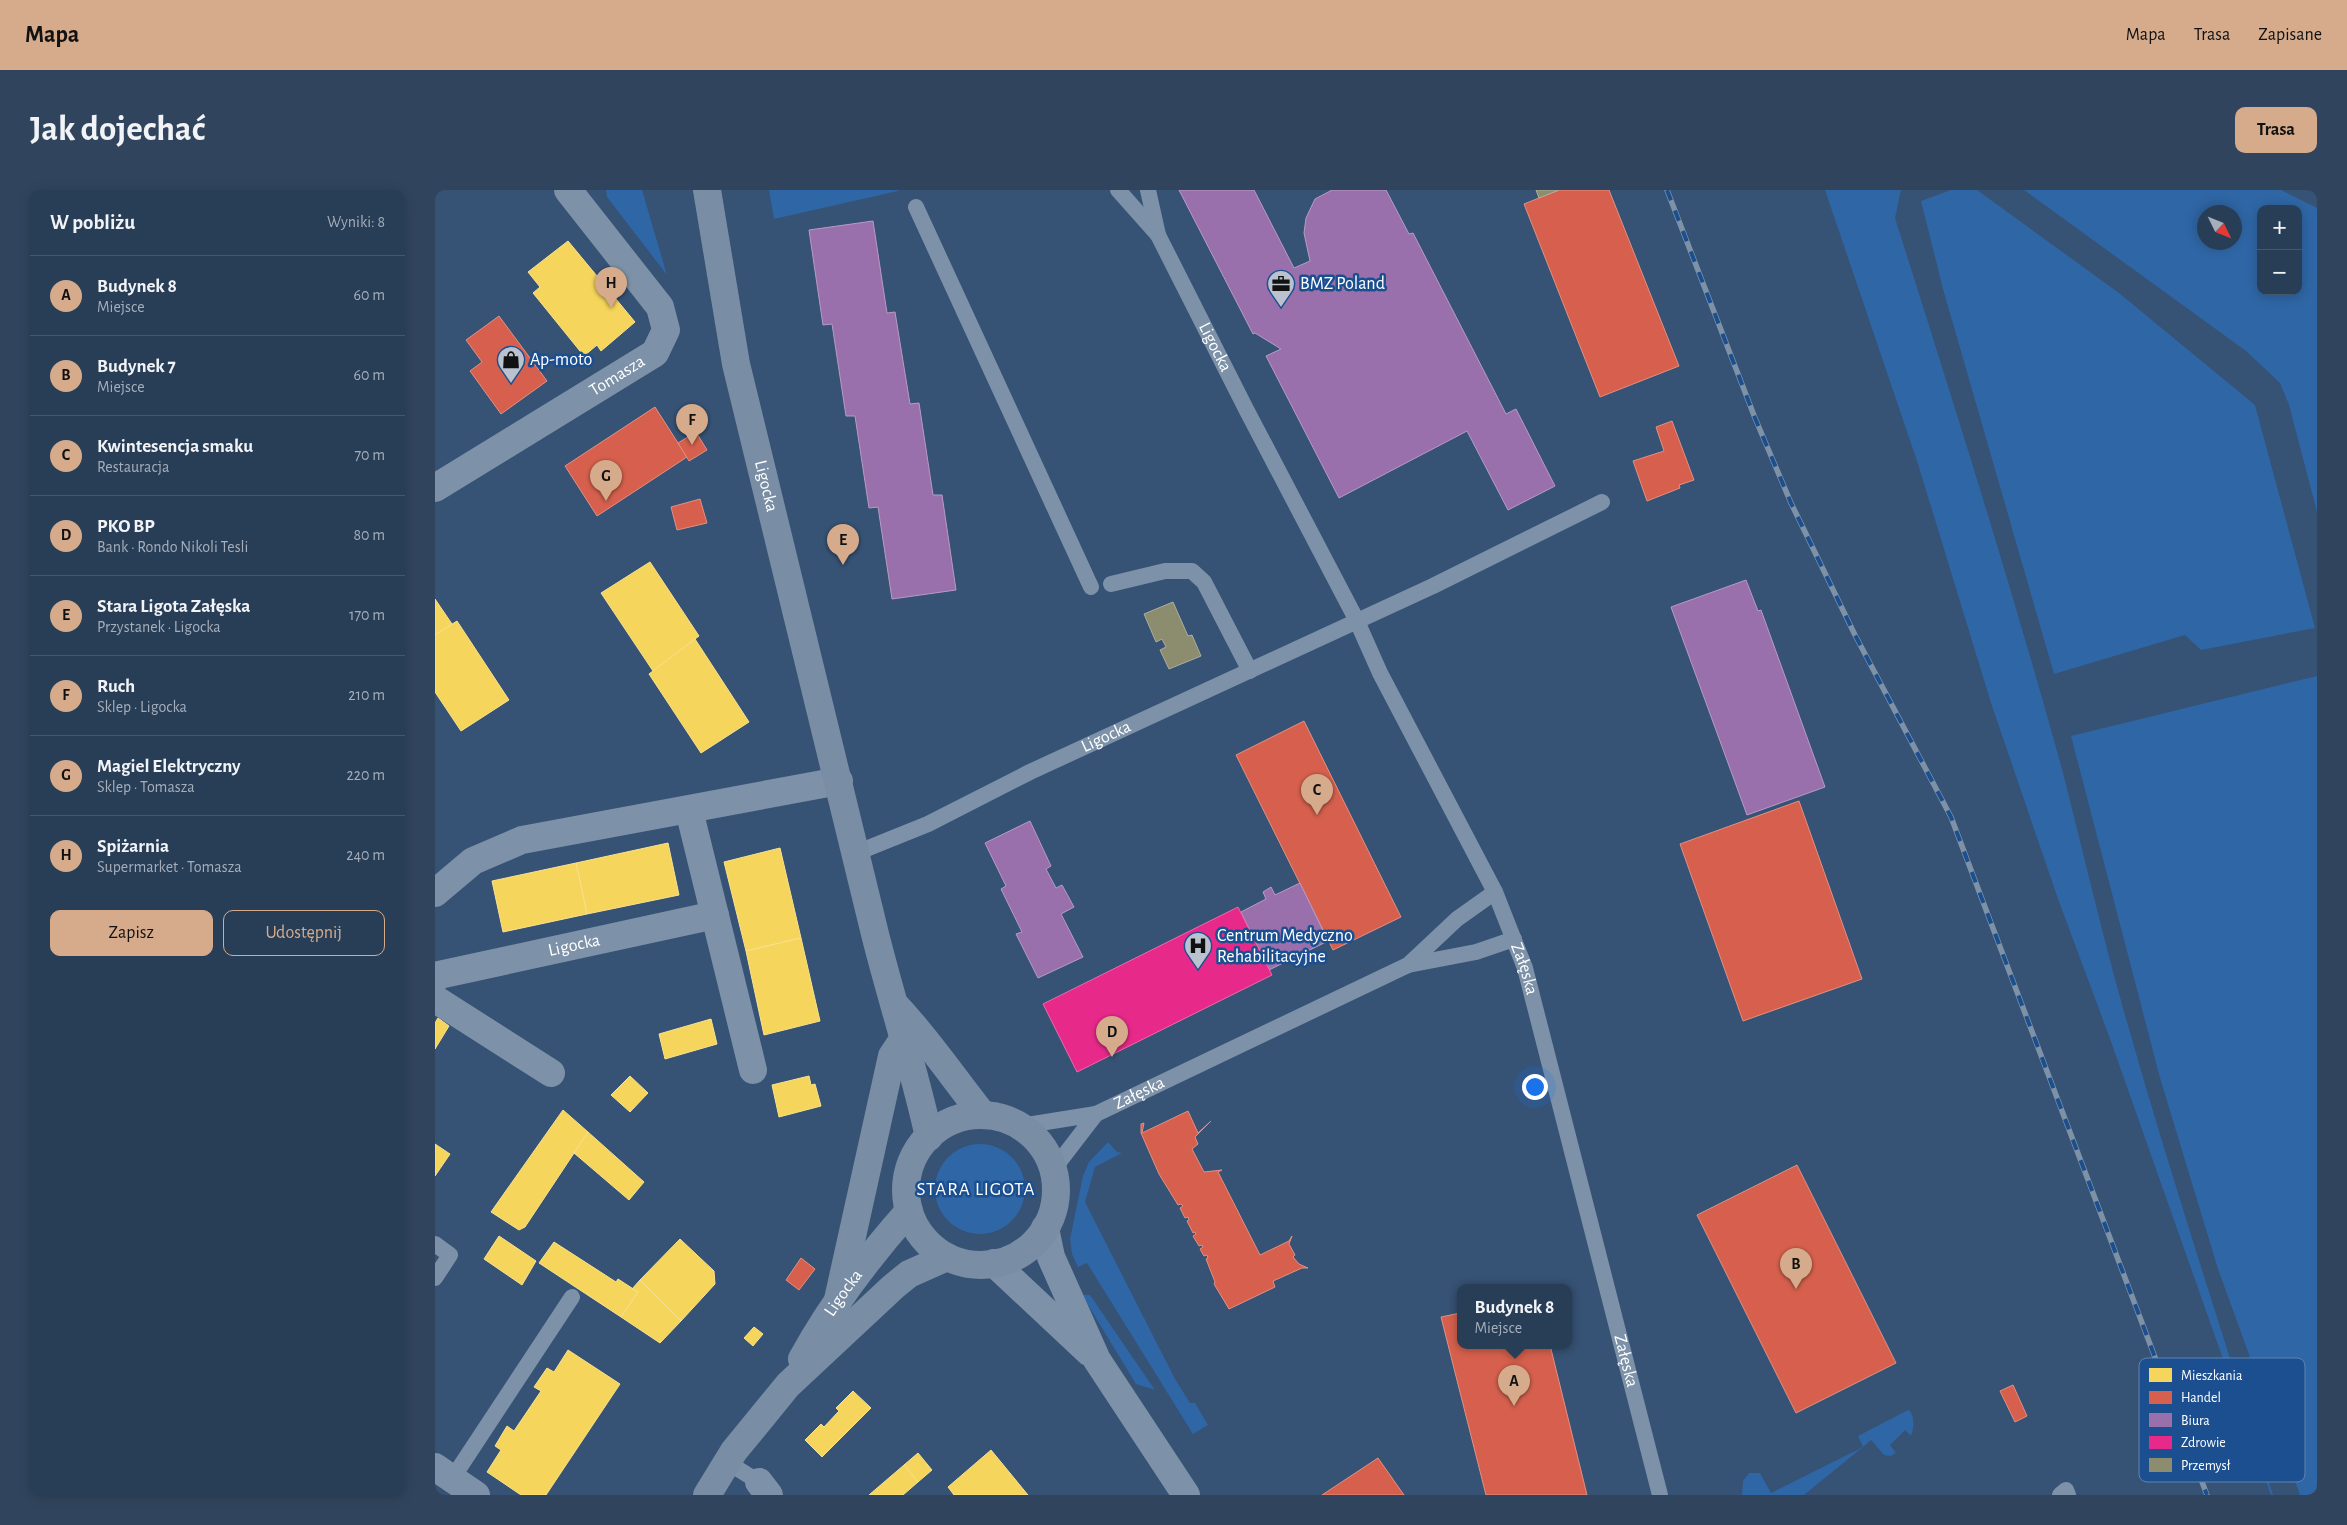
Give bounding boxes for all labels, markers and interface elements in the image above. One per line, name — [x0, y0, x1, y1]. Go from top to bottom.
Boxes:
text: Mapa — [25, 23, 79, 47]
text: Mapa — [2126, 26, 2166, 44]
text: Trasa — [2194, 26, 2230, 44]
text: Zapisane — [2258, 26, 2322, 44]
button: Trasa — [2235, 107, 2317, 153]
text: Jak dojechać — [30, 112, 205, 147]
north arrow — [2197, 205, 2242, 250]
map controls — [2257, 205, 2302, 295]
button: + — [2257, 205, 2302, 250]
text: W pobliżu — [50, 212, 135, 233]
text: Wyniki: 8 — [327, 214, 385, 230]
button: − — [2257, 250, 2302, 295]
pin: H — [595, 267, 627, 308]
office icon: BMZ Poland — [1266, 269, 1296, 308]
place label: BMZ Poland — [1300, 275, 1385, 293]
text: Budynek 8 — [97, 277, 177, 296]
text: A — [61, 287, 71, 303]
text: 60 m — [354, 287, 385, 303]
text: Miejsce — [97, 299, 145, 315]
street label: Ligocka — [1195, 320, 1235, 375]
shop icon: Ap-moto — [496, 345, 526, 384]
place label: Ap-moto — [530, 351, 592, 369]
street label: Tomasza — [586, 352, 648, 400]
text: Budynek 7 — [97, 357, 176, 376]
text: B — [61, 367, 71, 383]
text: 60 m — [354, 367, 385, 383]
text: Miejsce — [97, 379, 145, 395]
pin: F — [676, 404, 708, 445]
text: Kwintesencja smaku — [97, 437, 253, 456]
text: C — [62, 447, 70, 463]
text: 70 m — [354, 447, 385, 463]
street label: Ligocka — [751, 458, 781, 514]
text: Restauracja — [97, 459, 169, 475]
pin: G — [590, 460, 622, 501]
text: PKO BP — [97, 517, 155, 536]
pin: E — [827, 524, 859, 565]
text: D — [61, 527, 71, 543]
text: 80 m — [354, 527, 385, 543]
text: Bank · Rondo Nikoli Tesli — [97, 539, 248, 555]
text: Stara Ligota Załęska — [97, 597, 250, 616]
text: E — [62, 607, 70, 623]
text: 170 m — [349, 607, 385, 623]
text: Przystanek · Ligocka — [97, 619, 221, 635]
text: Ruch — [97, 677, 135, 696]
text: F — [62, 687, 70, 703]
text: 210 m — [348, 687, 385, 703]
text: Sklep · Ligocka — [97, 699, 187, 715]
street label: Ligocka — [1079, 718, 1134, 756]
text: Magiel Elektryczny — [97, 757, 241, 776]
text: G — [61, 767, 71, 783]
text: 220 m — [347, 767, 385, 783]
pin: C — [1301, 774, 1333, 815]
text: Sklep · Tomasza — [97, 779, 195, 795]
text: Spiżarnia — [97, 837, 169, 856]
text: H — [60, 847, 72, 863]
text: 240 m — [346, 847, 385, 863]
text: Supermarket · Tomasza — [97, 859, 242, 875]
button: Zapisz — [50, 910, 213, 956]
button: Udostępnij — [223, 910, 385, 956]
place label: Centrum Medyczno Rehabilitacyjne — [1217, 927, 1353, 966]
street label: Ligocka — [547, 931, 602, 960]
hospital icon: Centrum Medyczno Rehabilitacyjne — [1183, 931, 1213, 970]
street label: Załęska — [1507, 940, 1541, 997]
pin: D — [1096, 1016, 1128, 1057]
street label: Załęska — [1111, 1074, 1167, 1113]
your location — [1522, 1074, 1548, 1100]
district label: STARA LIGOTA — [916, 1180, 1036, 1199]
pin: B — [1780, 1248, 1812, 1289]
street label: Ligocka — [821, 1266, 866, 1320]
popup — [1457, 1284, 1572, 1349]
text: Budynek 8 — [1475, 1298, 1555, 1317]
text: Miejsce — [1475, 1320, 1522, 1336]
street label: Załęska — [1610, 1333, 1641, 1389]
legend — [2139, 1358, 2305, 1482]
pin: A — [1498, 1365, 1530, 1406]
text: Mieszkania — [2181, 1369, 2243, 1383]
text: Handel — [2181, 1391, 2221, 1405]
text: Biura — [2181, 1414, 2210, 1428]
text: Zdrowie — [2181, 1436, 2226, 1450]
text: Przemysł — [2181, 1459, 2231, 1473]

